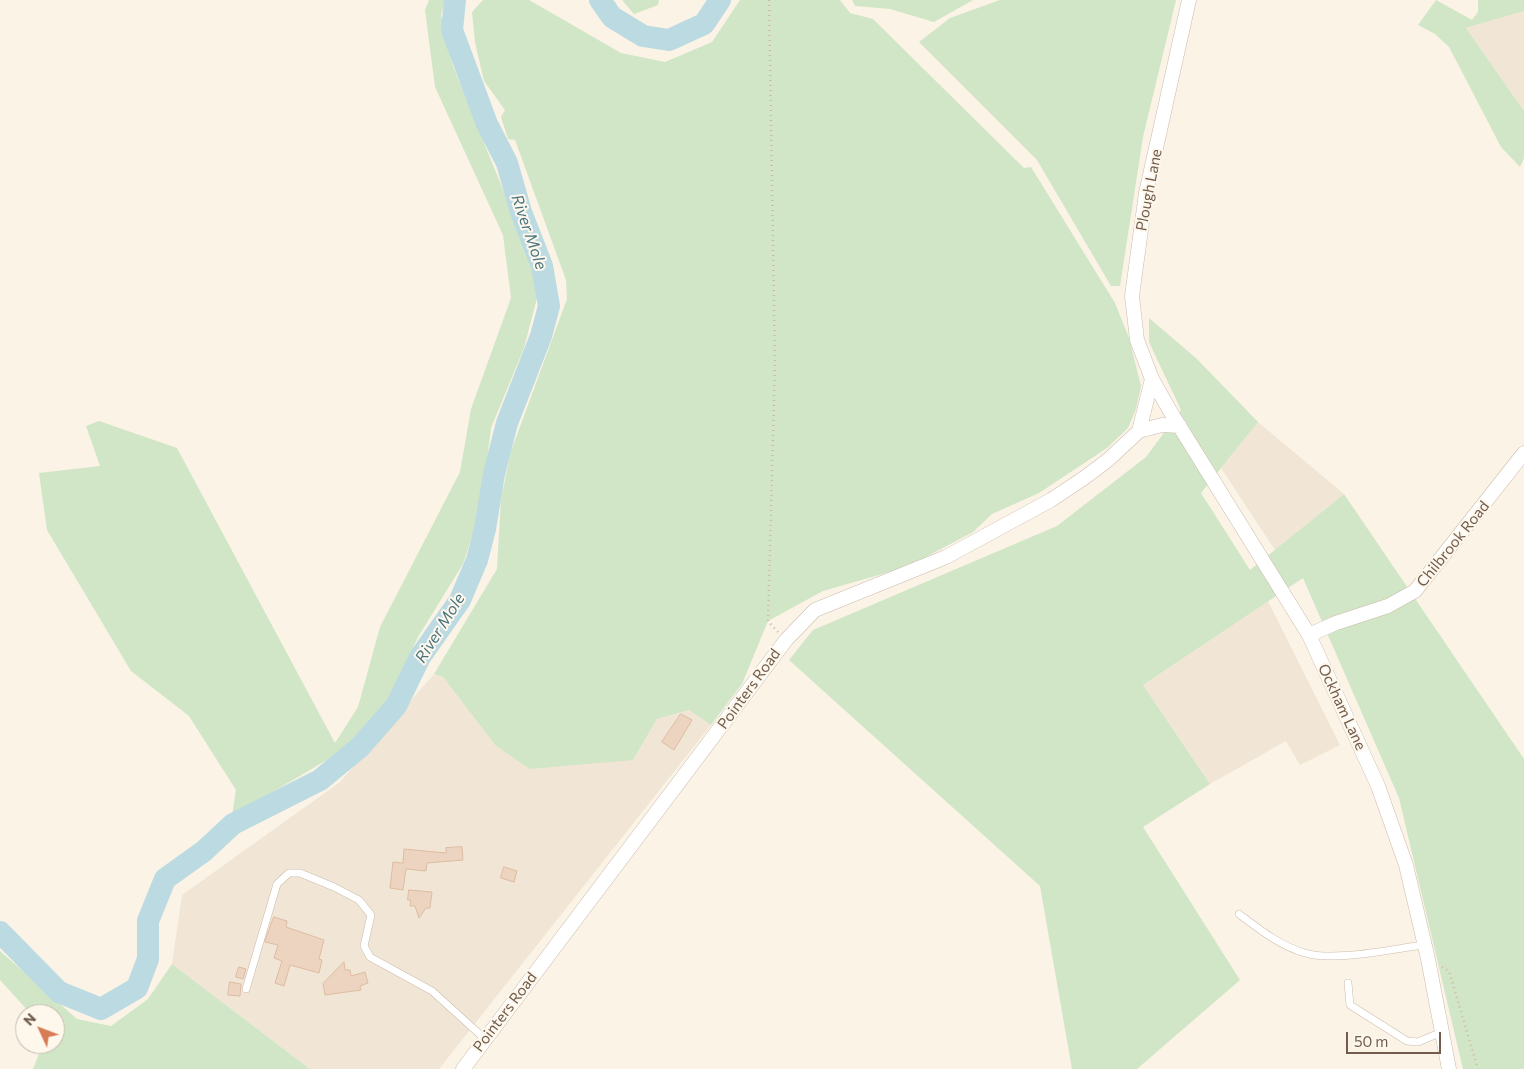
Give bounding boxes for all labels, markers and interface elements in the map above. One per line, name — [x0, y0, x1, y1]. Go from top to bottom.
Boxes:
street label: Plough Lane — [1132, 147, 1166, 233]
water label: River Mole — [507, 192, 551, 272]
street label: Chilbrook Road — [1413, 497, 1493, 591]
water label: River Mole — [411, 590, 469, 666]
street label: Pointers Road — [714, 645, 784, 733]
street label: Ockham Lane — [1314, 661, 1370, 753]
street label: Pointers Road — [469, 969, 541, 1055]
north arrow — [15, 1004, 65, 1054]
text: N — [20, 1009, 39, 1029]
scale bar — [1349, 1022, 1444, 1054]
text: 50 m — [1354, 1032, 1388, 1050]

